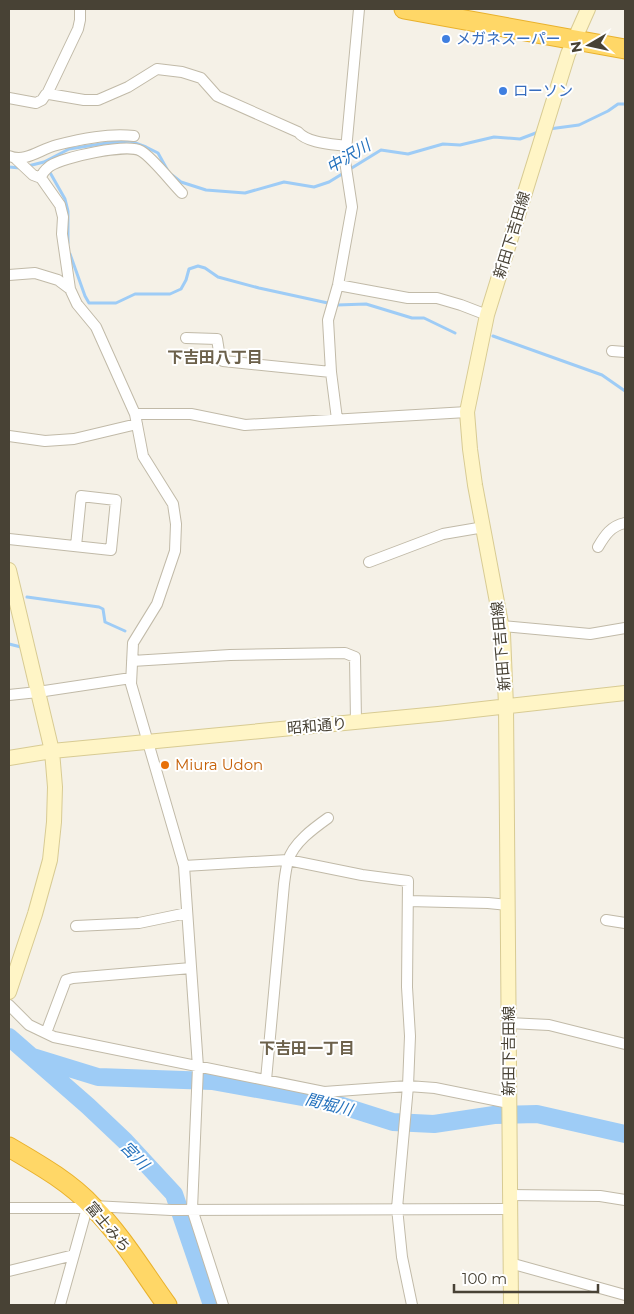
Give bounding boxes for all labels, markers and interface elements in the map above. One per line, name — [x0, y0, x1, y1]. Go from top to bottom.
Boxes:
north arrow — [564, 20, 614, 70]
place label: メガネスーパー — [456, 29, 561, 48]
marker: メガネスーパー — [440, 33, 452, 45]
text: N — [566, 40, 586, 54]
place label: ローソン — [513, 81, 573, 100]
marker: ローソン — [497, 85, 509, 97]
water label: 中沢川 — [323, 135, 375, 177]
street label: 新田下吉田線 — [489, 189, 534, 281]
district label: 下吉田八丁目 — [167, 348, 263, 367]
street label: 新田下吉田線 — [487, 600, 514, 692]
street label: 昭和通り — [286, 713, 348, 738]
place label: Miura Udon — [175, 755, 263, 774]
marker: Miura Udon — [159, 759, 171, 771]
street label: 新田下吉田線 — [499, 1006, 518, 1096]
district label: 下吉田一丁目 — [259, 1039, 355, 1058]
water label: 間堀川 — [303, 1089, 356, 1120]
water label: 宮川 — [117, 1137, 154, 1175]
street label: 富士みち — [82, 1198, 135, 1256]
scale bar — [454, 1262, 598, 1294]
text: 100 m — [462, 1269, 507, 1288]

